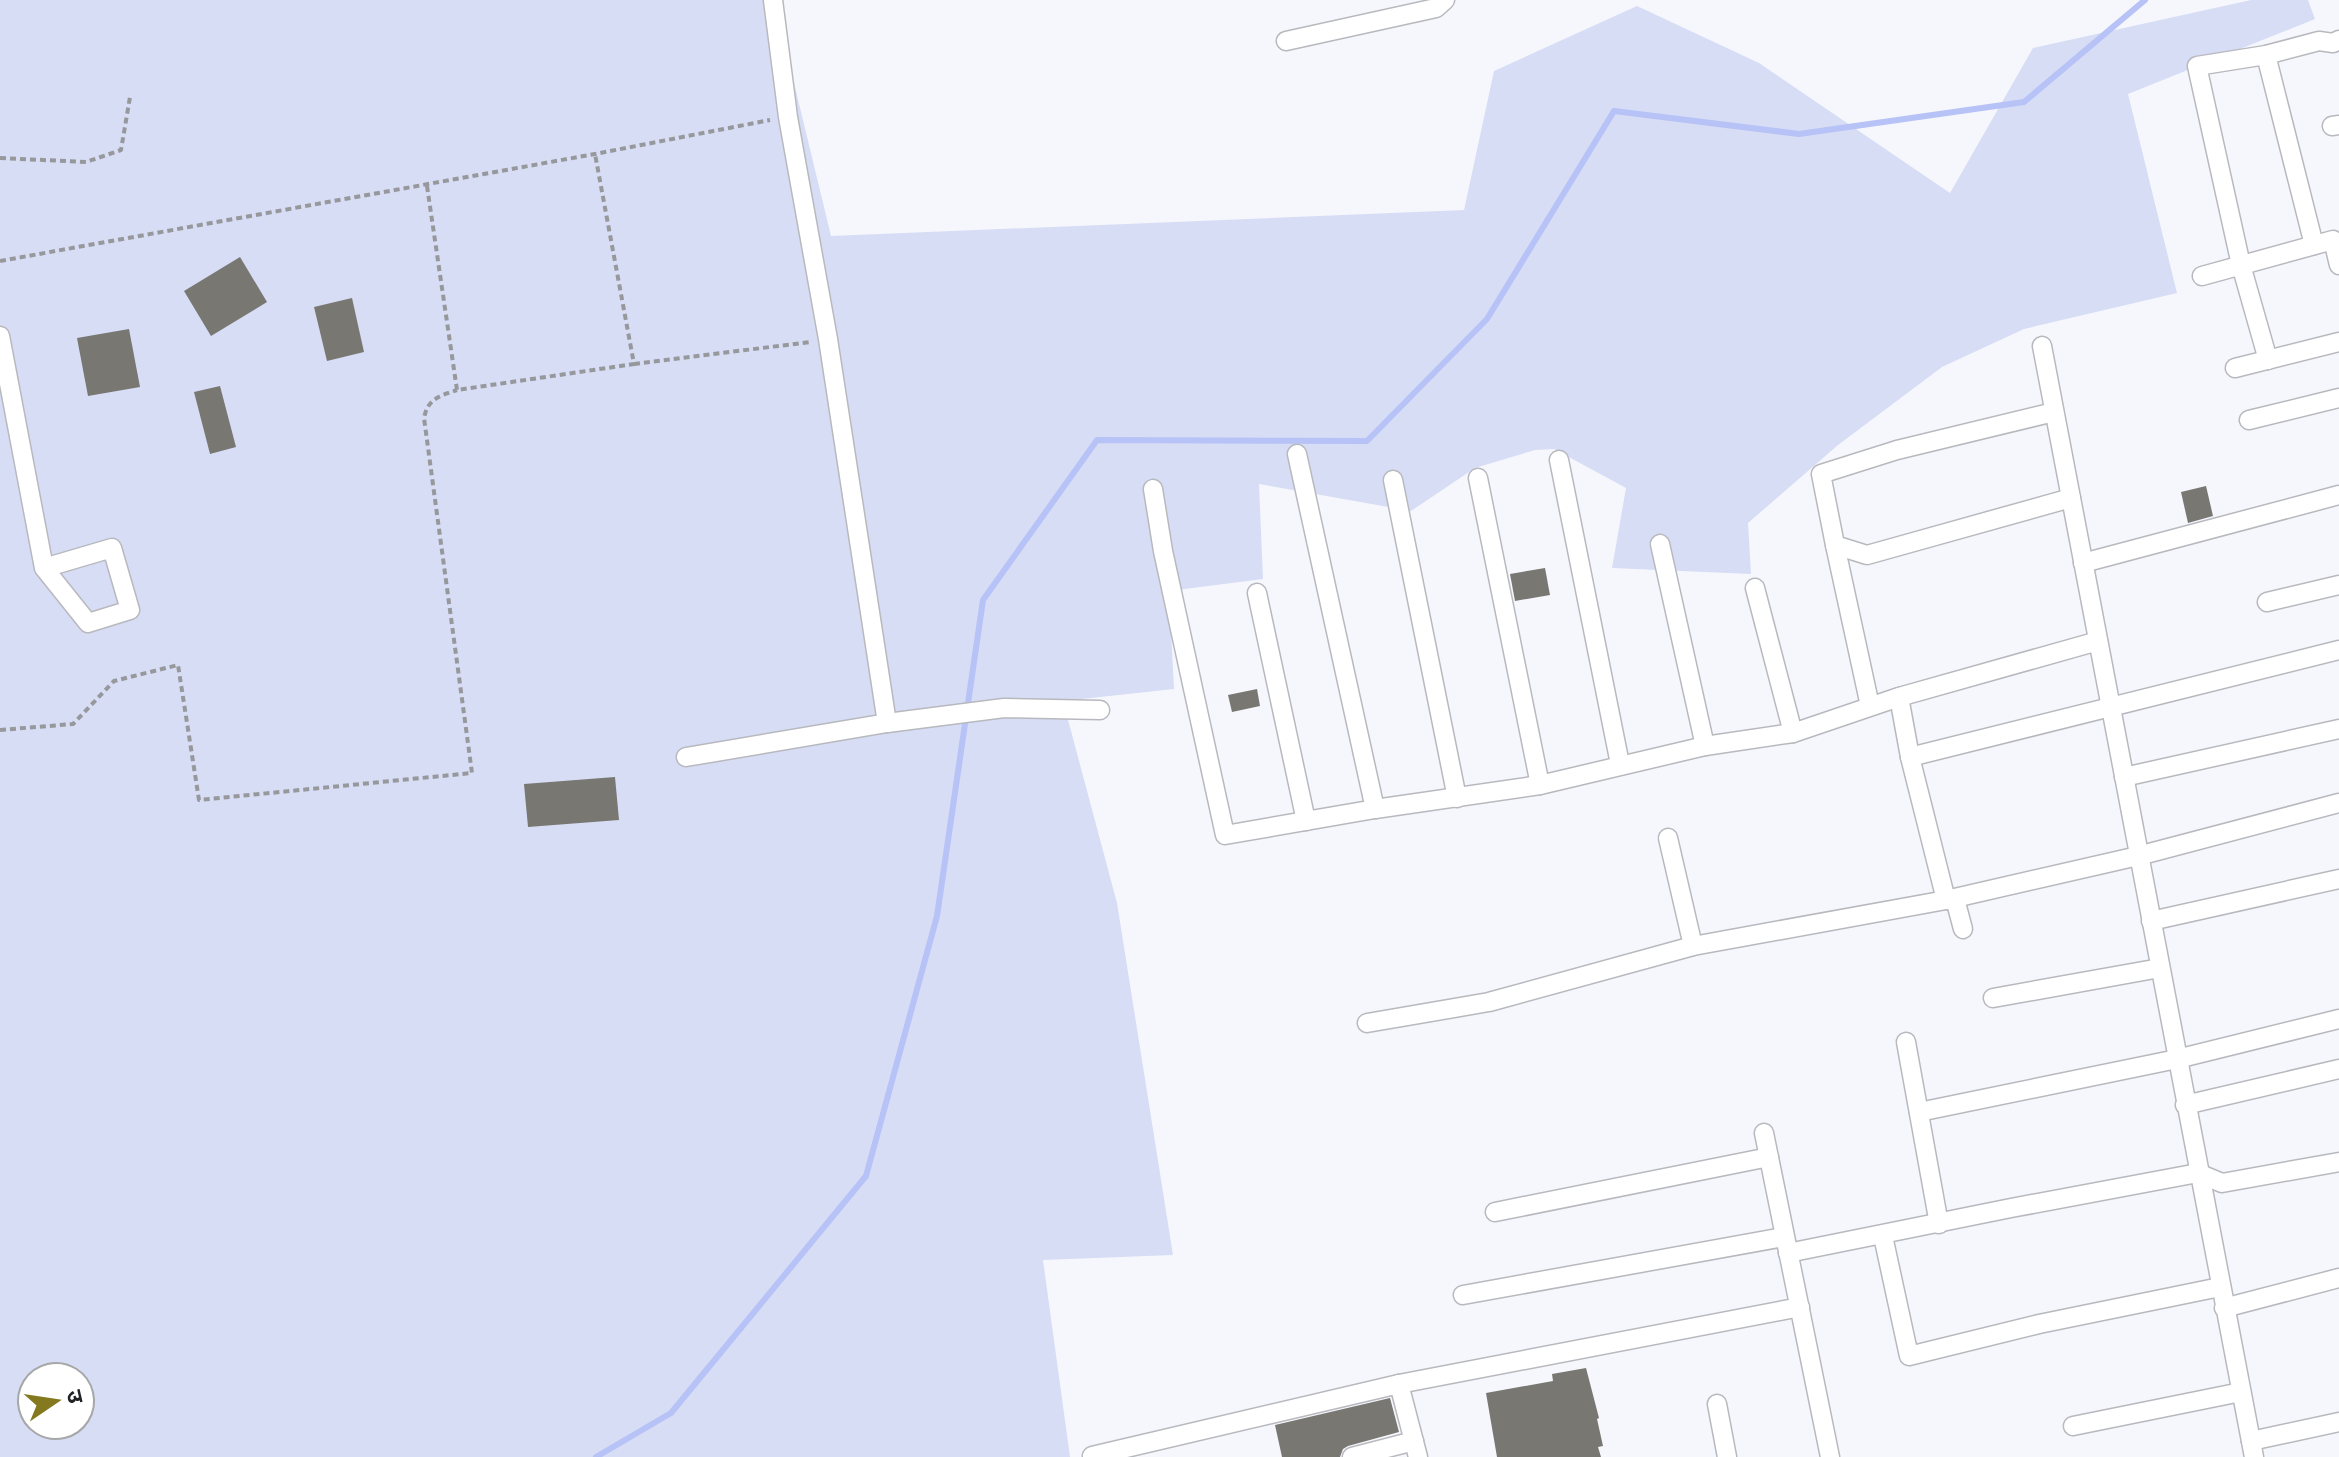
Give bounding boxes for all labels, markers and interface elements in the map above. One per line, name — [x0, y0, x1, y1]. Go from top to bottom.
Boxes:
north arrow — [16, 1361, 96, 1441]
text: उ — [59, 1388, 89, 1407]

